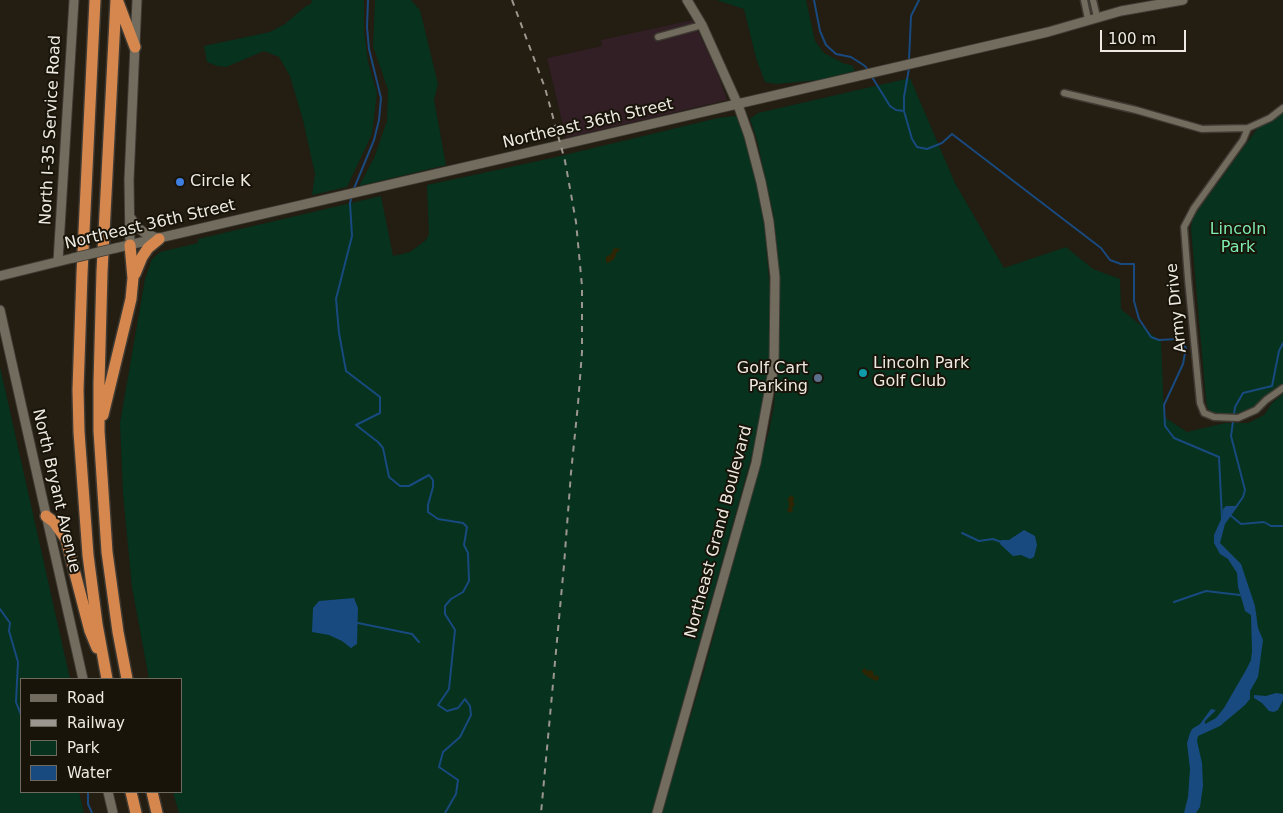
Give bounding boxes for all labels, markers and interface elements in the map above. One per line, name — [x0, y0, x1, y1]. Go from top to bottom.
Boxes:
scale bar — [1103, 20, 1189, 52]
text: 100 m — [1108, 30, 1156, 48]
street label: North I-35 Service Road — [36, 35, 66, 225]
street label: Northeast 36th Street — [501, 95, 675, 153]
place label: Circle K — [190, 172, 251, 192]
marker: Circle K — [174, 176, 186, 188]
street label: Northeast 36th Street — [63, 196, 237, 254]
park label: Lincoln Park — [1210, 220, 1266, 258]
street label: Army Drive — [1163, 262, 1191, 354]
place label: Lincoln Park Golf Club — [873, 354, 969, 392]
place label: Golf Cart Parking — [737, 359, 808, 397]
marker: Lincoln Park Golf Club — [857, 367, 869, 379]
marker: Golf Cart Parking — [812, 372, 824, 384]
street label: North Bryant Avenue — [28, 407, 84, 575]
street label: Northeast Grand Boulevard — [681, 424, 757, 640]
legend — [20, 678, 182, 793]
text: Road — [67, 689, 105, 707]
text: Railway — [67, 714, 125, 732]
text: Park — [67, 739, 99, 757]
text: Water — [67, 764, 111, 782]

